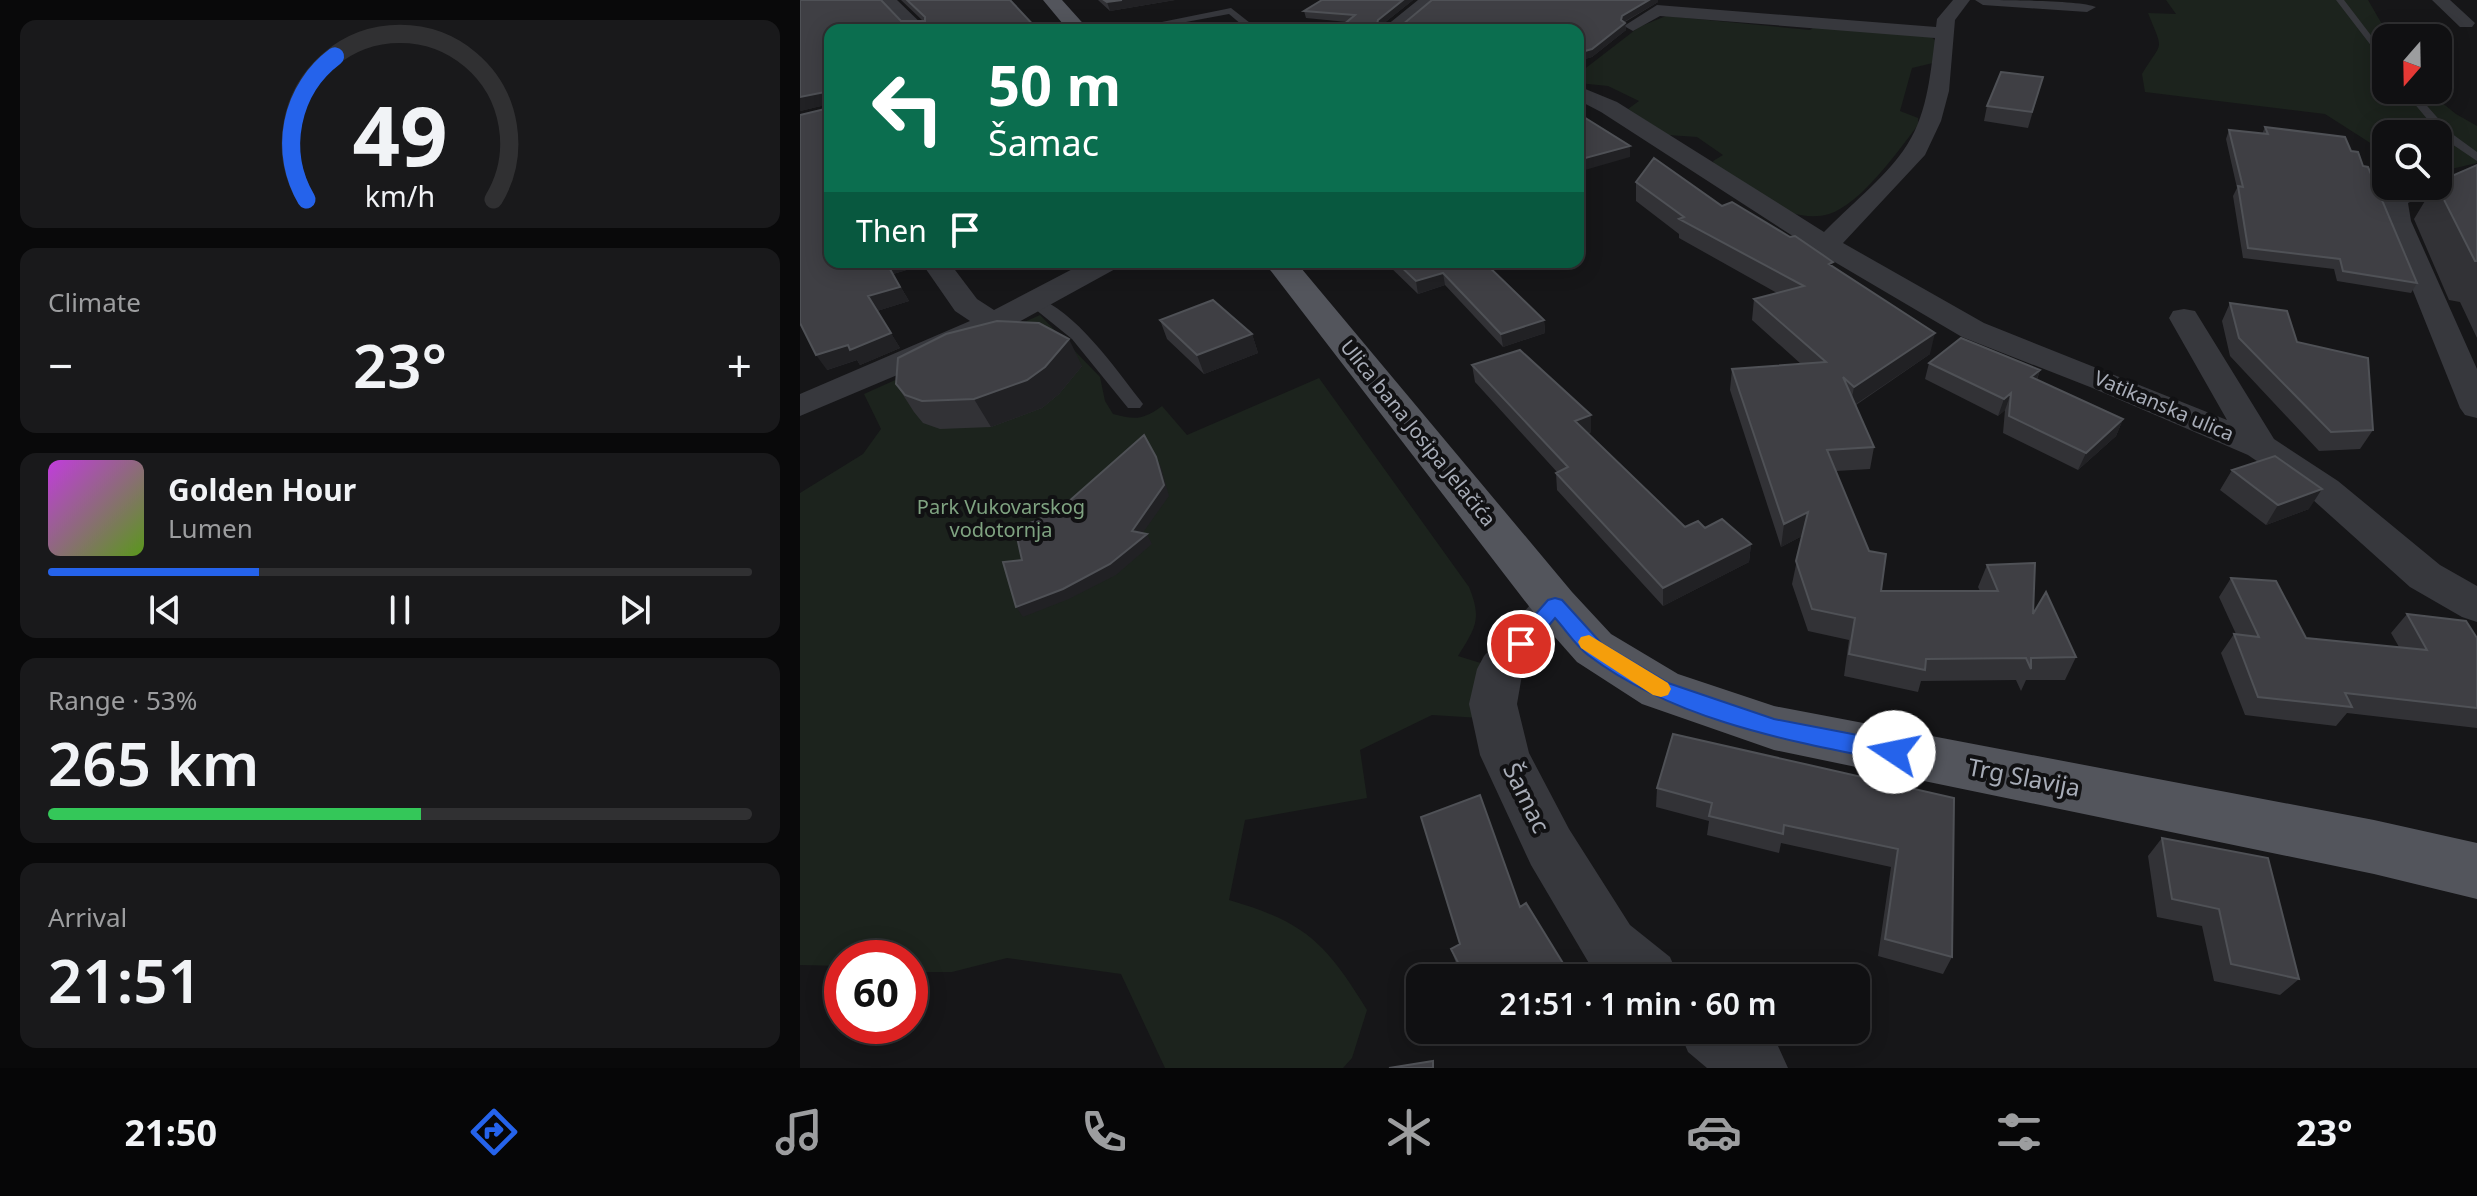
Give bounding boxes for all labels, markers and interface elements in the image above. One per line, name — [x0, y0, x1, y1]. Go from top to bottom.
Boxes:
north arrow — [2372, 24, 2452, 104]
map controls — [2372, 24, 2452, 200]
text: 50 m — [988, 46, 1121, 122]
icon: left — [856, 56, 960, 160]
text: 49 — [352, 77, 448, 190]
text: Šamac — [988, 118, 1099, 167]
button: search — [2372, 120, 2452, 200]
text: km/h — [365, 176, 435, 215]
icon: arrive — [943, 208, 987, 252]
text: Then — [856, 210, 927, 251]
text: Climate — [48, 284, 141, 320]
text: 23° — [353, 324, 447, 406]
street label: Ulica bana Josipa Jelačića — [1335, 334, 1502, 532]
text: − — [48, 335, 73, 395]
text: + — [727, 335, 752, 395]
street label: Vatikanska ulica — [2090, 364, 2238, 447]
text: Golden Hour — [168, 469, 356, 510]
park label: Park Vukovarskog vodotornja — [917, 493, 1085, 543]
text: Lumen — [168, 510, 253, 546]
icon: previous — [143, 588, 187, 632]
icon: pause — [378, 588, 422, 632]
icon: next — [613, 588, 657, 632]
pin — [1487, 610, 1555, 678]
icon: arrive — [1499, 622, 1543, 666]
text: Range · 53% — [48, 682, 197, 718]
position arrow — [1852, 710, 1936, 794]
text: 265 km — [48, 722, 259, 804]
street label: Trg Slavija — [1965, 749, 2083, 804]
street label: Šamac — [1496, 757, 1558, 838]
text: Arrival — [48, 899, 127, 935]
text: 21:51 — [48, 939, 202, 1021]
speed limit sign: 60 — [824, 940, 928, 1044]
text: 21:51 · 1 min · 60 m — [1500, 983, 1777, 1024]
icon: directions — [466, 1104, 522, 1160]
icon: music — [771, 1104, 827, 1160]
icon: phone — [1076, 1104, 1132, 1160]
icon: climate — [1381, 1104, 1437, 1160]
icon: car — [1686, 1104, 1742, 1160]
icon: filters — [1991, 1104, 2047, 1160]
text: 21:50 — [125, 1108, 217, 1157]
text: 23° — [2296, 1108, 2352, 1157]

